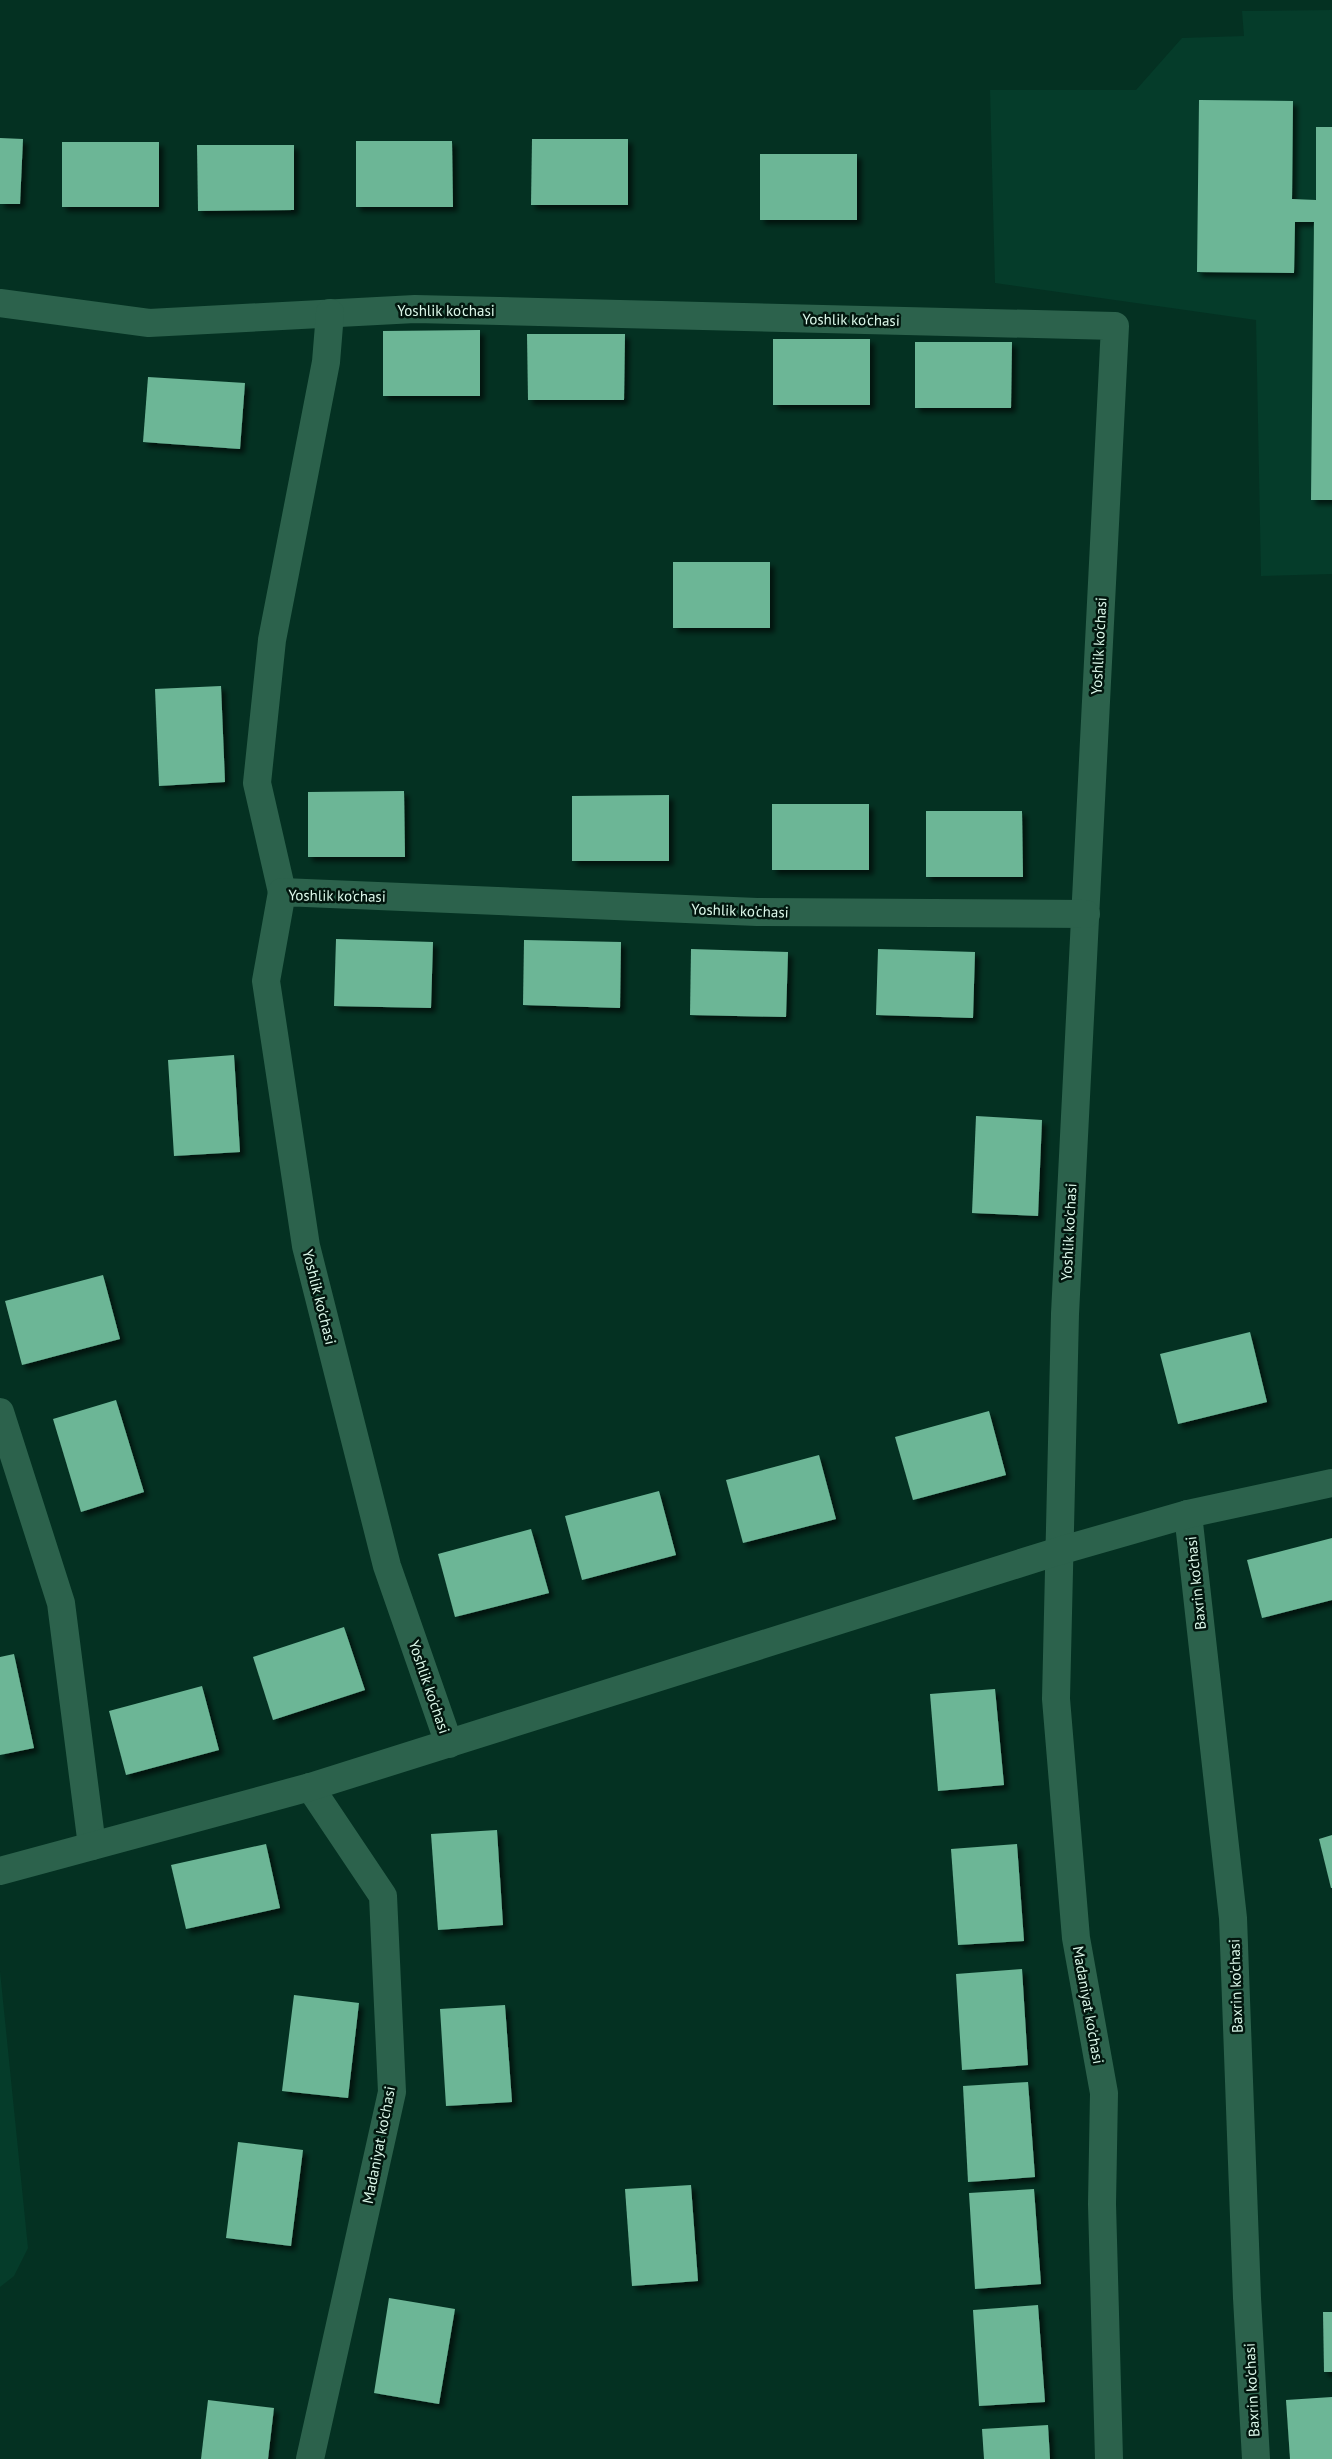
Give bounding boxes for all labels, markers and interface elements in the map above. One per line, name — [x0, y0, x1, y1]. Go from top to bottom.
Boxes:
street label: Yoshlik ko'chasi — [397, 301, 495, 320]
street label: Yoshlik ko'chasi — [802, 309, 900, 330]
street label: Yoshlik ko'chasi — [1086, 597, 1111, 695]
street label: Yoshlik ko'chasi — [288, 885, 386, 906]
street label: Yoshlik ko'chasi — [691, 899, 789, 922]
street label: Yoshlik ko'chasi — [1056, 1183, 1081, 1281]
street label: Yoshlik ko'chasi — [298, 1247, 341, 1347]
street label: Baxrin ko'chasi — [1181, 1535, 1210, 1631]
street label: Yoshlik ko'chasi — [405, 1638, 454, 1736]
street label: Baxrin ko'chasi — [1224, 1939, 1247, 2033]
street label: Madaniyat ko'chasi — [1069, 1945, 1108, 2065]
street label: Madaniyat ko'chasi — [358, 2085, 399, 2205]
street label: Baxrin ko'chasi — [1240, 2343, 1263, 2437]

